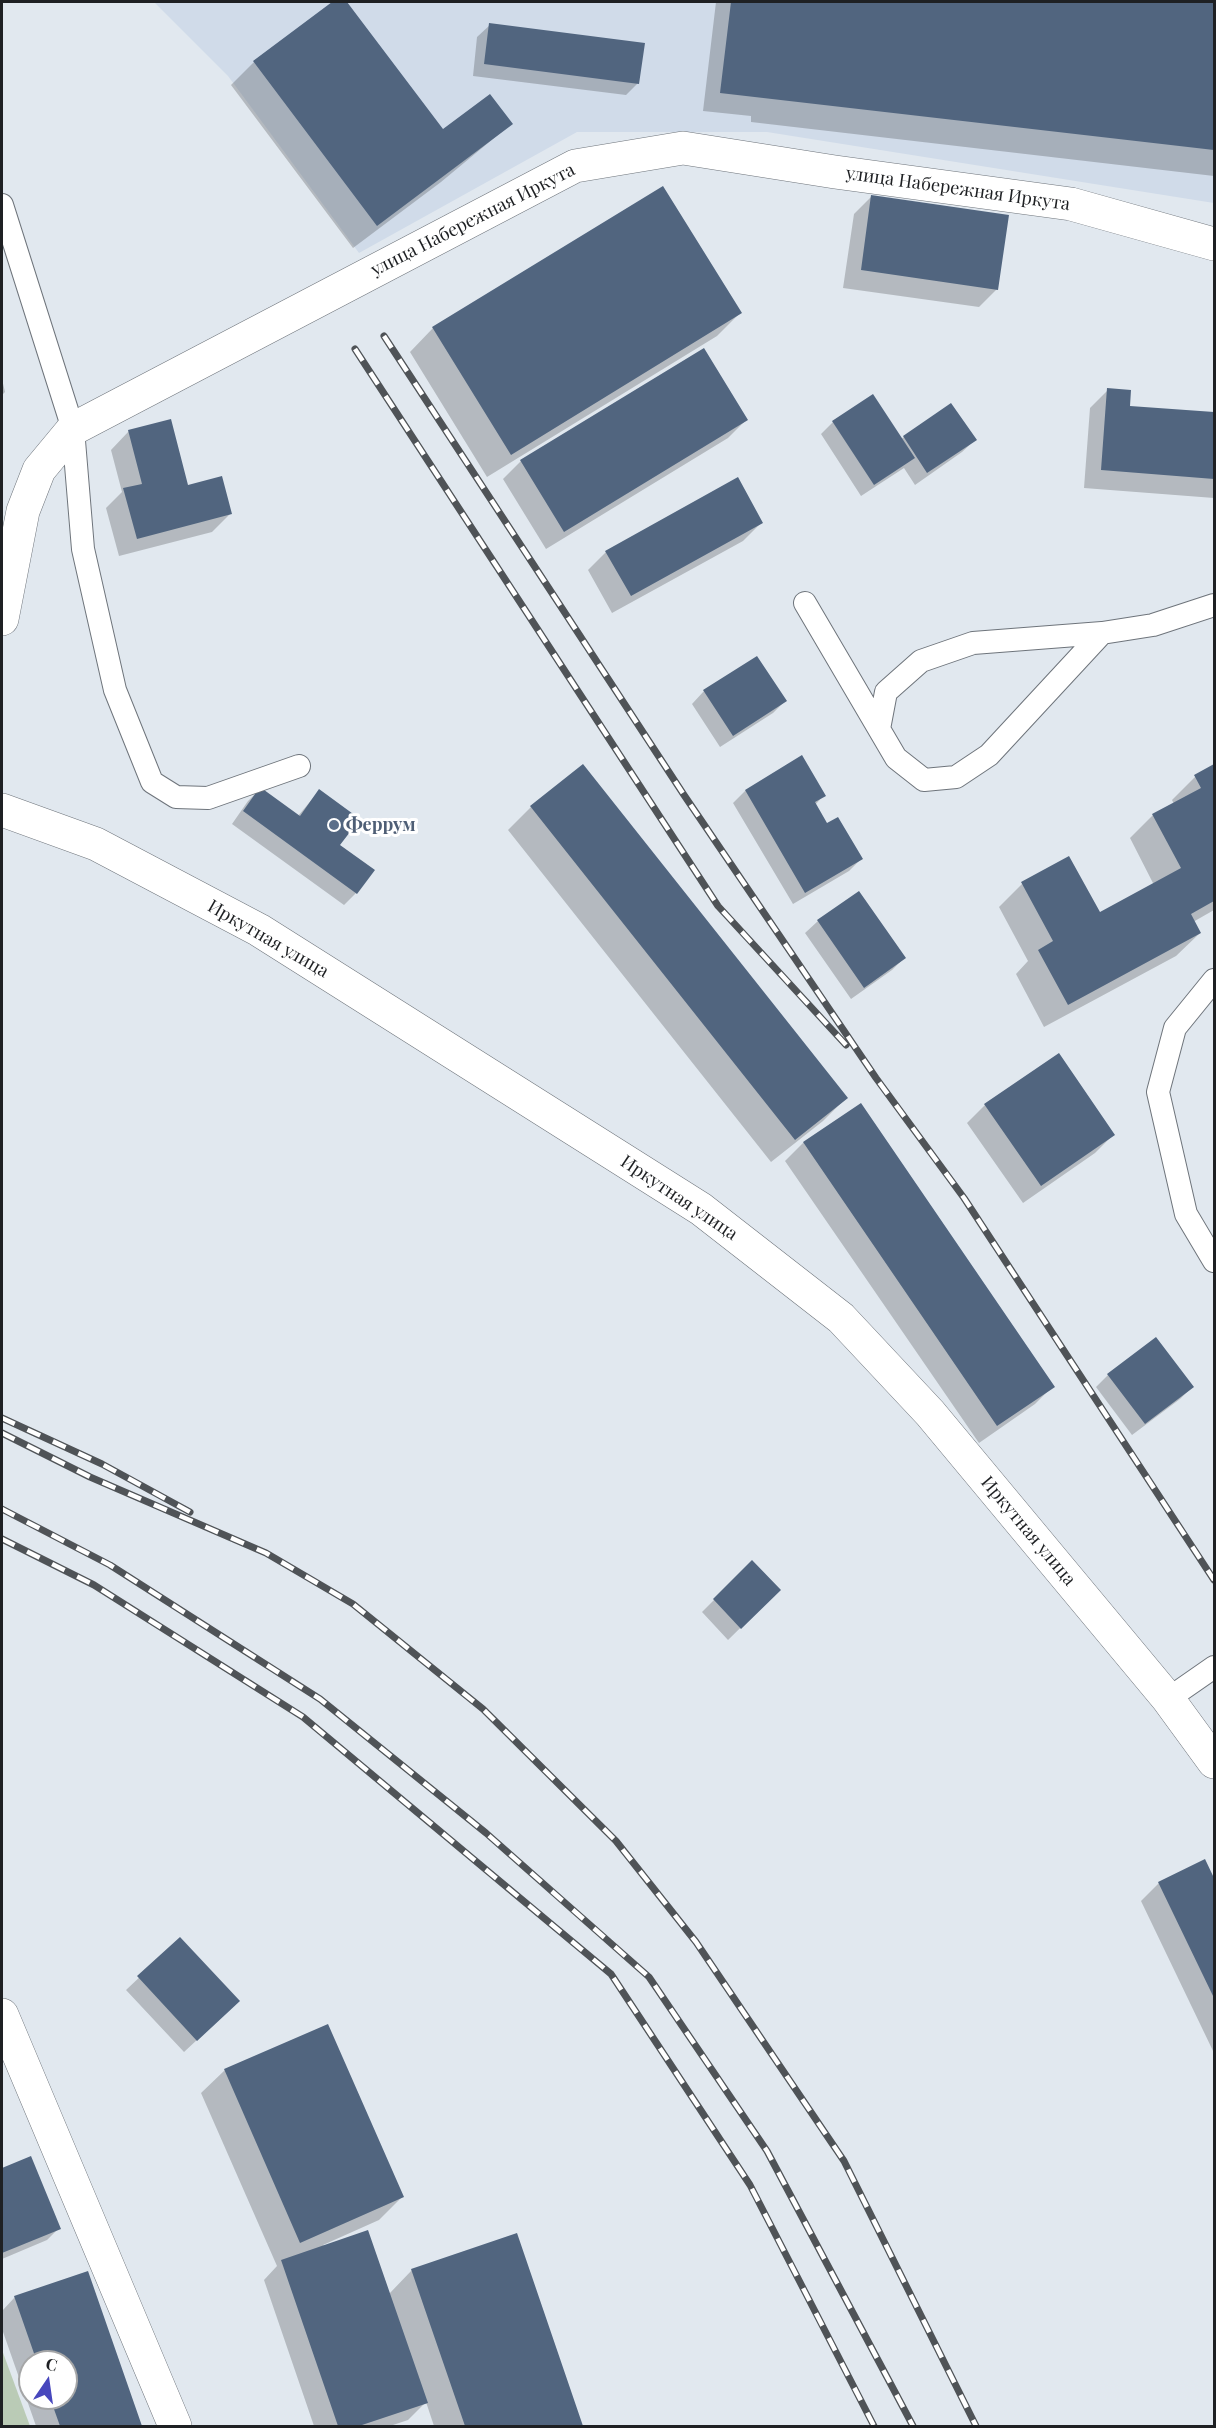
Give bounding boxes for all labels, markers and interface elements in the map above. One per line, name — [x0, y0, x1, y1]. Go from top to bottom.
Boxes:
street label: улица Набережная Иркута — [367, 159, 579, 281]
street label: улица Набережная Иркута — [845, 163, 1071, 215]
place label: Феррум — [346, 814, 416, 836]
marker: Феррум — [327, 818, 341, 832]
street label: Иркутная улица — [204, 896, 332, 982]
street label: Иркутная улица — [616, 1151, 742, 1245]
street label: Иркутная улица — [976, 1472, 1080, 1590]
north arrow — [18, 2350, 78, 2410]
text: С — [44, 2352, 60, 2375]

